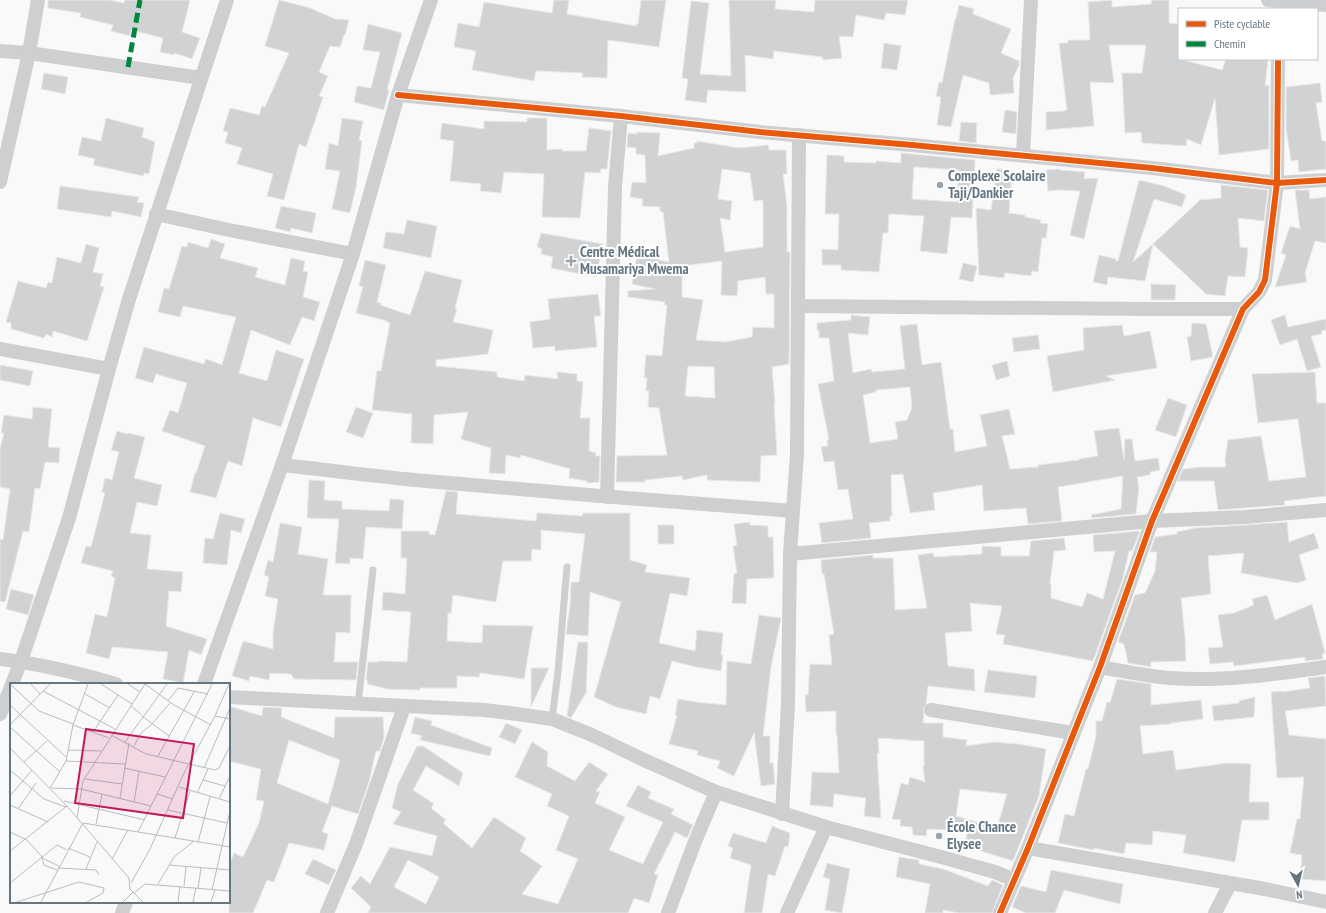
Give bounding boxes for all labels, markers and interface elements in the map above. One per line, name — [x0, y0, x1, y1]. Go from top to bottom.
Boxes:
legend — [1178, 8, 1318, 60]
text: Piste cyclable — [1214, 16, 1270, 31]
text: Chemin — [1214, 36, 1245, 51]
place label: Complexe Scolaire Taji/Dankier — [948, 166, 1046, 202]
marker: Complexe Scolaire Taji/Dankier — [935, 180, 945, 190]
place label: Centre Médical Musamariya Mwema — [580, 242, 689, 278]
marker: Centre Médical Musamariya Mwema — [565, 255, 577, 267]
inset map — [10, 683, 230, 903]
place label: École Chance Elysee — [947, 817, 1016, 853]
marker: École Chance Elysee — [934, 831, 944, 841]
north arrow — [1278, 865, 1318, 905]
text: N — [1295, 888, 1303, 902]

